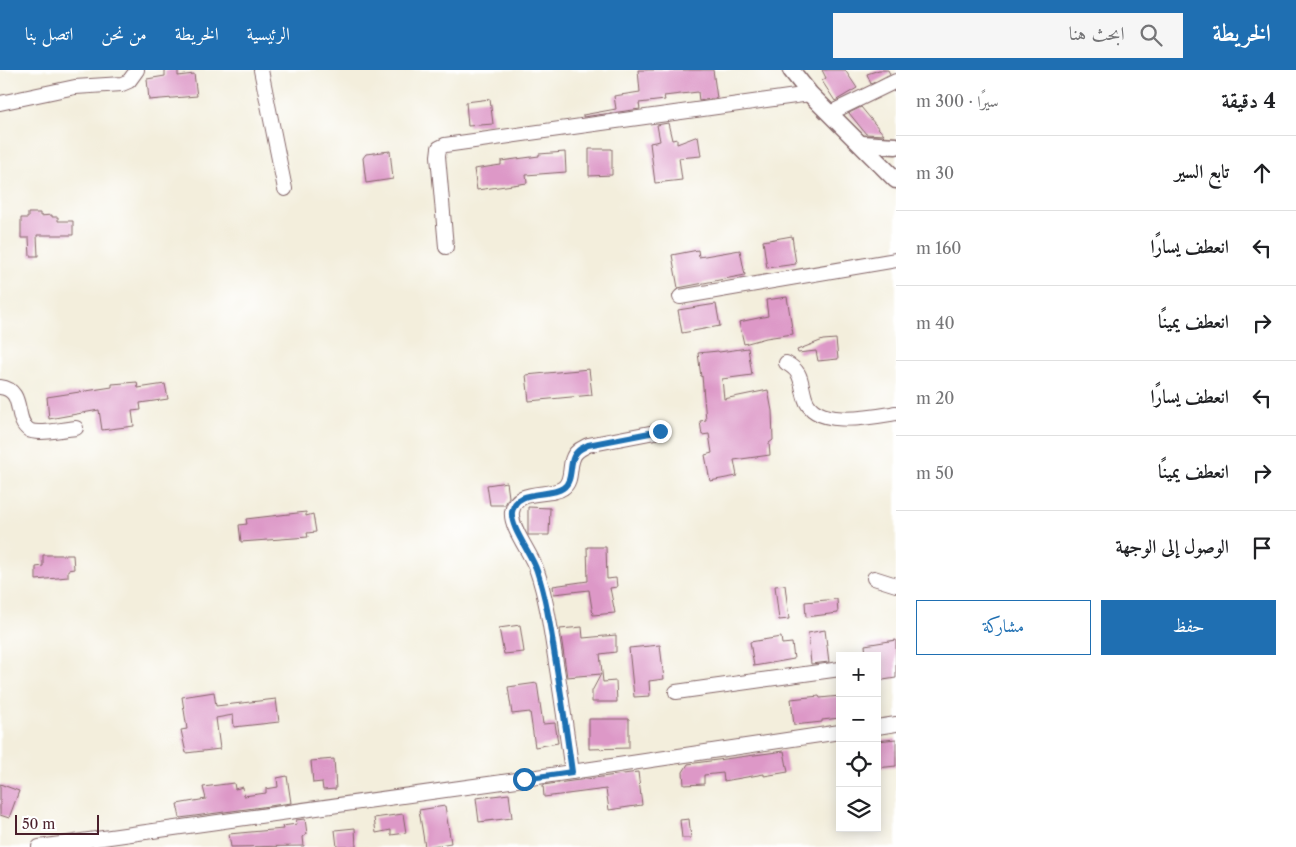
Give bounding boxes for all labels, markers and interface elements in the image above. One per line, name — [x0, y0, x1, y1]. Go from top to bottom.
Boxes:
search box — [833, 13, 1183, 58]
text: الخريطة — [1213, 18, 1271, 47]
icon: search — [1137, 21, 1165, 49]
text: ابحث هنا — [1069, 22, 1125, 45]
text: اتصل بنا — [25, 23, 73, 45]
text: من نحن — [101, 23, 147, 45]
text: الخريطة — [175, 23, 219, 45]
text: الرئيسية — [247, 23, 290, 45]
text: 4 دقيقة — [1222, 88, 1276, 113]
text: سيرًا · 300 m — [916, 91, 999, 111]
icon: ahead — [1248, 159, 1276, 187]
text: تابع السير — [1175, 160, 1229, 183]
text: 30 m — [916, 163, 954, 183]
icon: left — [1248, 234, 1276, 262]
text: انعطف يسارًا — [1150, 235, 1229, 258]
text: 160 m — [916, 238, 961, 258]
icon: right — [1248, 309, 1276, 337]
text: انعطف يمينًا — [1158, 310, 1229, 333]
text: 40 m — [916, 313, 955, 333]
icon: left — [1248, 384, 1276, 412]
text: انعطف يسارًا — [1150, 385, 1229, 408]
text: 20 m — [916, 388, 955, 408]
route end — [649, 420, 672, 443]
icon: right — [1248, 459, 1276, 487]
text: انعطف يمينًا — [1158, 460, 1229, 483]
text: 50 m — [916, 463, 954, 483]
icon: arrive — [1248, 534, 1276, 562]
text: الوصول إلى الوجهة — [1115, 535, 1229, 558]
button: مشاركة — [916, 600, 1091, 655]
button: حفظ — [1101, 600, 1276, 655]
map controls — [836, 652, 881, 832]
button: + — [836, 652, 881, 697]
button: − — [836, 697, 881, 742]
button: locate — [836, 742, 881, 787]
route start — [513, 768, 536, 791]
button: layers — [836, 787, 881, 832]
scale bar — [15, 812, 99, 835]
text: 50 m — [22, 815, 55, 833]

